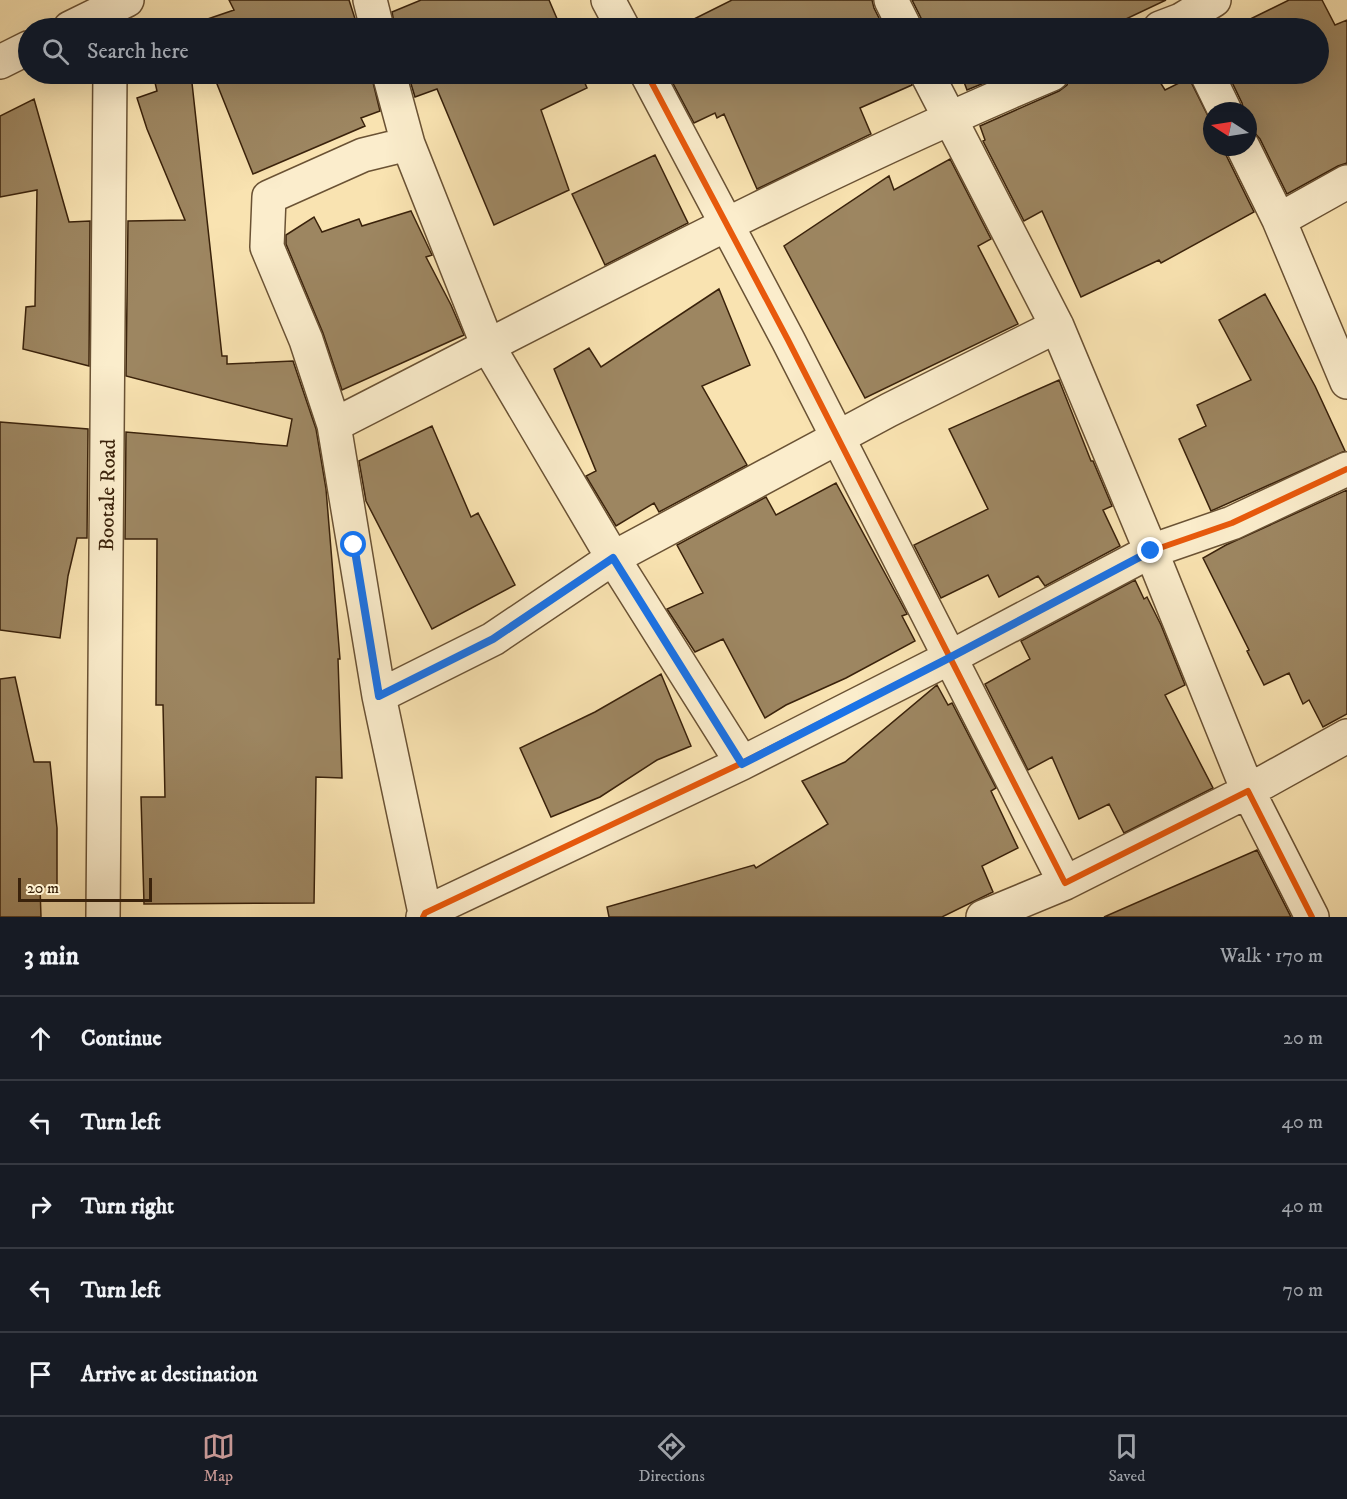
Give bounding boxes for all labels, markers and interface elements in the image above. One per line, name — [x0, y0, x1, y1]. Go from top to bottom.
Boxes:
search box — [18, 18, 1329, 84]
icon: search — [39, 35, 72, 68]
text: Search here — [87, 38, 189, 65]
north arrow — [1203, 102, 1257, 156]
street label: Bootale Road — [94, 438, 122, 551]
route start — [340, 531, 366, 557]
route end — [1137, 537, 1163, 563]
scale bar — [18, 875, 152, 902]
text: 20 m — [27, 878, 59, 898]
text: 3 min — [24, 940, 79, 973]
text: Walk · 170 m — [1220, 944, 1323, 969]
icon: ahead — [24, 1022, 57, 1055]
text: Continue — [81, 1025, 162, 1052]
text: 20 m — [1283, 1026, 1323, 1051]
icon: left — [24, 1106, 57, 1139]
text: Turn left — [81, 1109, 161, 1136]
text: 40 m — [1281, 1110, 1323, 1135]
icon: right — [24, 1190, 57, 1223]
text: Turn right — [81, 1193, 174, 1220]
text: 40 m — [1281, 1194, 1323, 1219]
icon: left — [24, 1274, 57, 1307]
text: Turn left — [81, 1277, 161, 1304]
text: 70 m — [1282, 1278, 1323, 1303]
icon: arrive — [24, 1358, 57, 1391]
text: Arrive at destination — [81, 1361, 258, 1388]
tab: Map — [202, 1430, 235, 1486]
tab: Directions — [638, 1430, 705, 1486]
tab: Saved — [1108, 1430, 1145, 1486]

